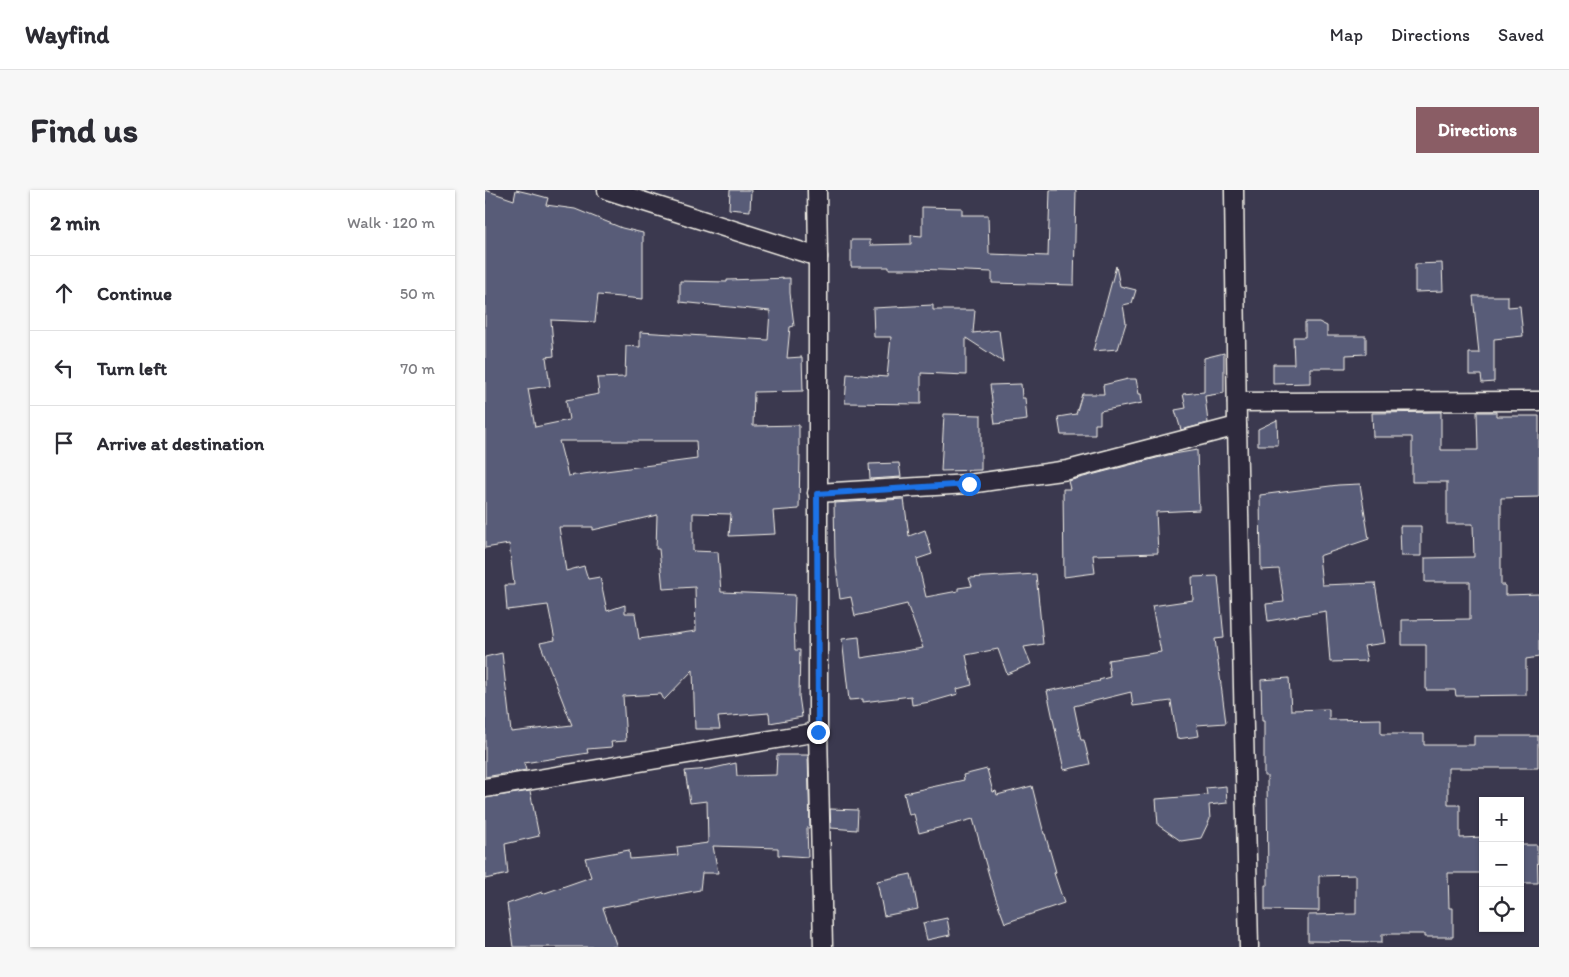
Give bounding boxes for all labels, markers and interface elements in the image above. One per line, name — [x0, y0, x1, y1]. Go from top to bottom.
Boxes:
text: Wayfind — [25, 20, 109, 49]
text: Map — [1330, 24, 1363, 46]
text: Directions — [1391, 24, 1470, 46]
text: Saved — [1498, 24, 1544, 46]
button: Directions — [1416, 107, 1539, 153]
text: Find us — [30, 109, 138, 151]
text: 2 min — [50, 210, 100, 235]
text: Walk · 120 m — [347, 213, 435, 232]
icon: ahead — [50, 279, 78, 307]
text: Continue — [97, 282, 172, 305]
text: 50 m — [400, 284, 435, 303]
icon: left — [50, 354, 78, 382]
text: Turn left — [97, 357, 167, 380]
text: 70 m — [400, 359, 435, 378]
icon: arrive — [50, 429, 78, 457]
text: Arrive at destination — [97, 432, 264, 455]
route start — [958, 473, 981, 496]
route end — [807, 721, 830, 744]
map controls — [1479, 797, 1524, 932]
button: + — [1479, 797, 1524, 842]
button: − — [1479, 842, 1524, 887]
button: locate — [1479, 887, 1524, 932]

